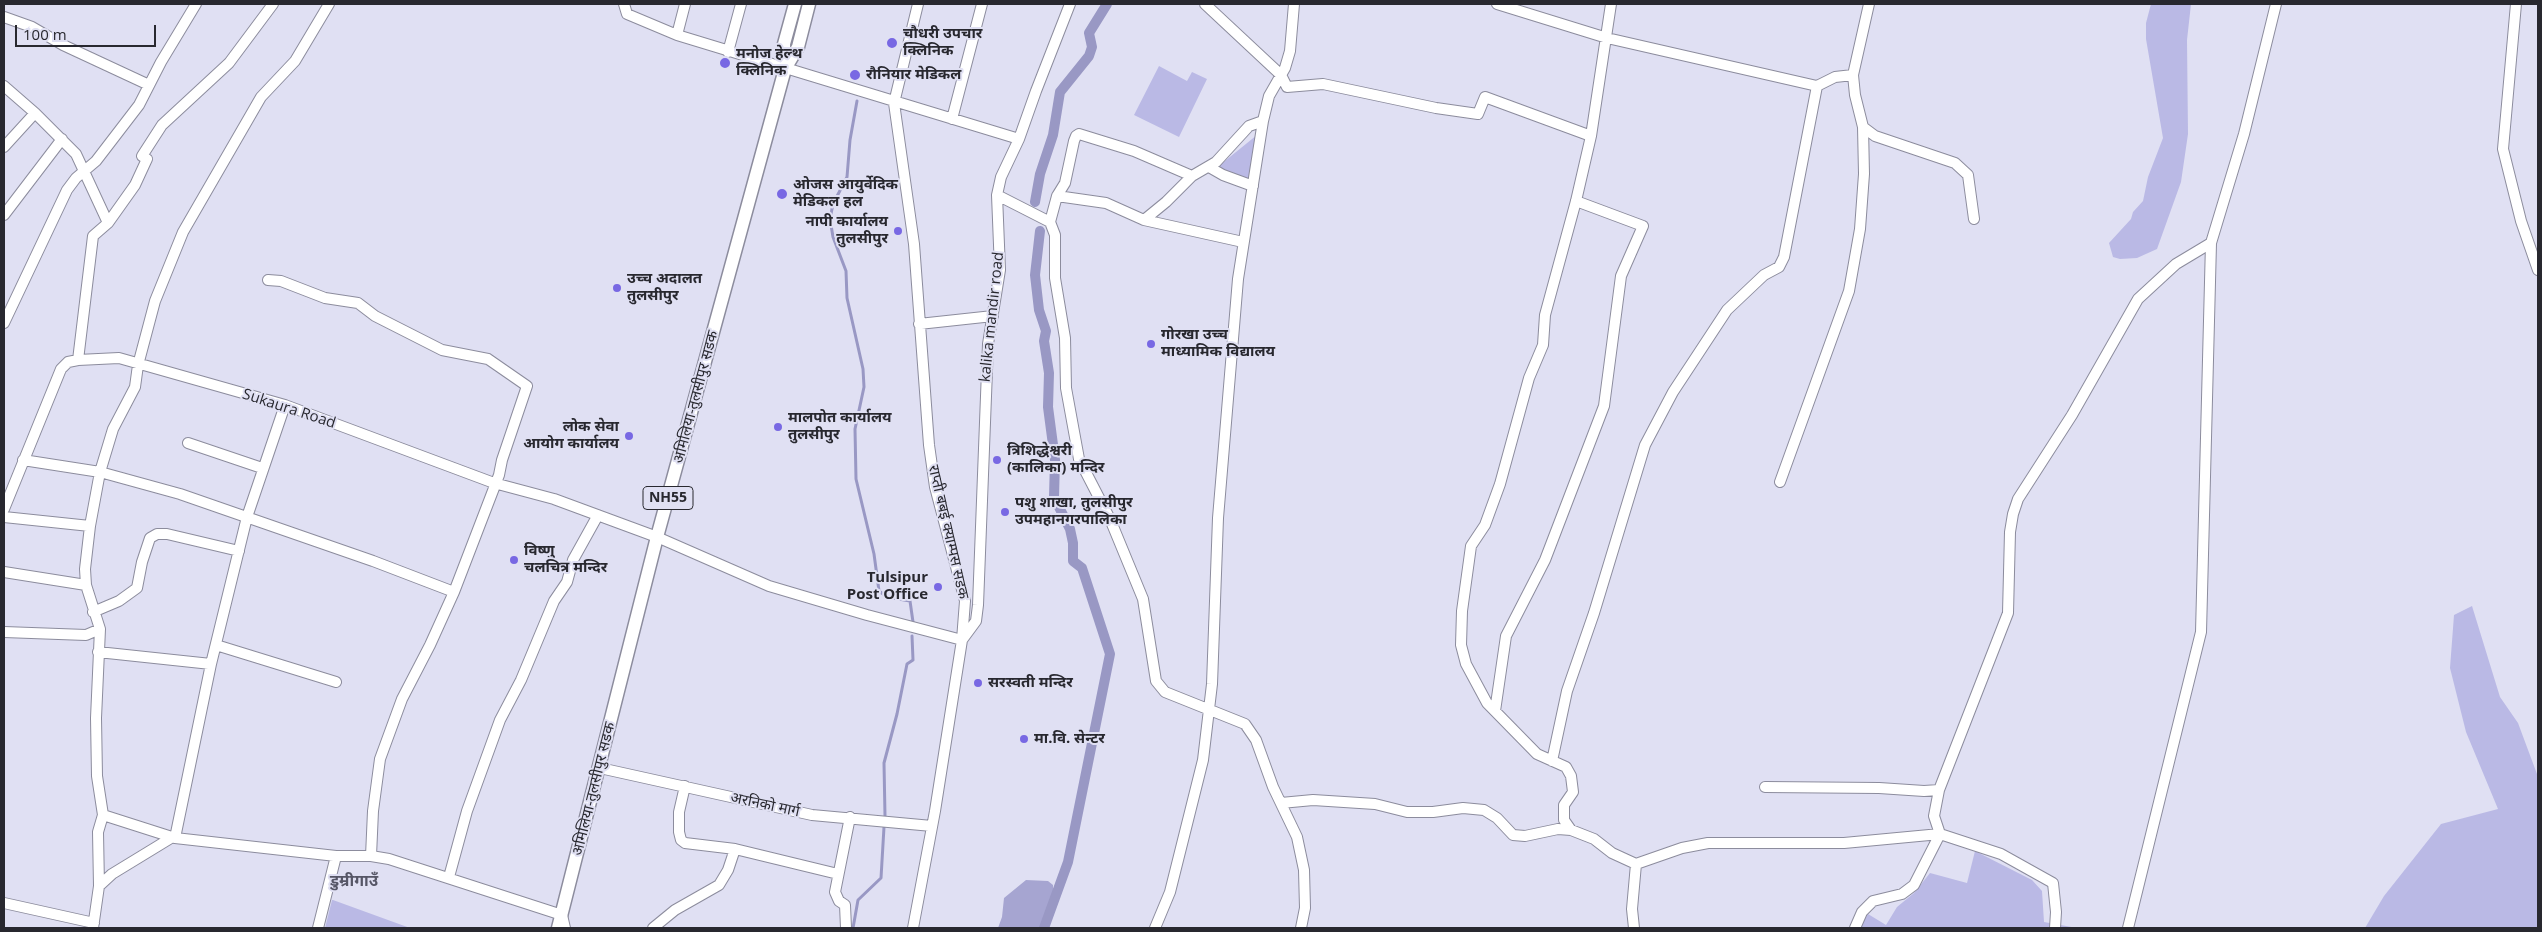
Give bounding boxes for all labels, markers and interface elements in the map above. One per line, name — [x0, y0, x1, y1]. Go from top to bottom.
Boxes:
scale bar — [18, 15, 159, 47]
text: 100 m — [23, 24, 67, 44]
place label: चौधरी उपचार क्लिनिक — [903, 25, 982, 60]
marker: चौधरी उपचार क्लिनिक — [885, 36, 899, 50]
place label: मनोज हेल्थ क्लिनिक — [736, 45, 802, 80]
marker: मनोज हेल्थ क्लिनिक — [718, 56, 732, 70]
place label: रौनियार मेडिकल — [866, 66, 961, 84]
marker: रौनियार मेडिकल — [848, 68, 862, 82]
place label: ओजस आयुर्वेदिक मेडिकल हल — [793, 176, 898, 211]
marker: ओजस आयुर्वेदिक मेडिकल हल — [775, 187, 789, 201]
place label: नापी कार्यालय तुलसीपुर — [805, 213, 888, 248]
marker: नापी कार्यालय तुलसीपुर — [892, 225, 904, 237]
street label: kalika mandir road — [976, 251, 1008, 383]
place label: उच्च अदालत तुलसीपुर — [627, 270, 702, 305]
marker: उच्च अदालत तुलसीपुर — [611, 282, 623, 294]
place label: गोरखा उच्च माध्यामिक विद्यालय — [1161, 326, 1275, 361]
street label: अमिलिया-तुलसीपुर सडक — [670, 329, 722, 465]
marker: गोरखा उच्च माध्यामिक विद्यालय — [1145, 338, 1157, 350]
street label: Sukaura Road — [240, 385, 338, 433]
place label: मालपोत कार्यालय तुलसीपुर — [788, 409, 891, 444]
place label: लोक सेवा आयोग कार्यालय — [523, 418, 619, 453]
marker: मालपोत कार्यालय तुलसीपुर — [772, 421, 784, 433]
marker: लोक सेवा आयोग कार्यालय — [623, 430, 635, 442]
place label: त्रिशिद्धेश्वरी (कालिका) मन्दिर — [1007, 442, 1104, 477]
marker: त्रिशिद्धेश्वरी (कालिका) मन्दिर — [991, 454, 1003, 466]
street label: राप्ती बबई क्याम्पस सडक — [924, 463, 972, 601]
road number: NH55 — [643, 486, 693, 509]
place label: पशु शाखा, तुलसीपुर उपमहानगरपालिका — [1015, 494, 1133, 529]
marker: पशु शाखा, तुलसीपुर उपमहानगरपालिका — [999, 506, 1011, 518]
place label: विष्णु चलचित्र मन्दिर — [524, 542, 607, 577]
marker: विष्णु चलचित्र मन्दिर — [508, 554, 520, 566]
place label: Tulsipur Post Office — [847, 569, 928, 604]
marker: Tulsipur Post Office — [932, 581, 944, 593]
place label: सरस्वती मन्दिर — [988, 674, 1073, 692]
marker: सरस्वती मन्दिर — [972, 677, 984, 689]
street label: अमिलिया-तुलसीपुर सडक — [569, 720, 619, 858]
place label: मा.वि. सेन्टर — [1034, 730, 1105, 748]
marker: मा.वि. सेन्टर — [1018, 733, 1030, 745]
street label: अरनिको मार्ग — [729, 789, 801, 821]
district label: डुम्रीगाउँ — [330, 871, 378, 891]

